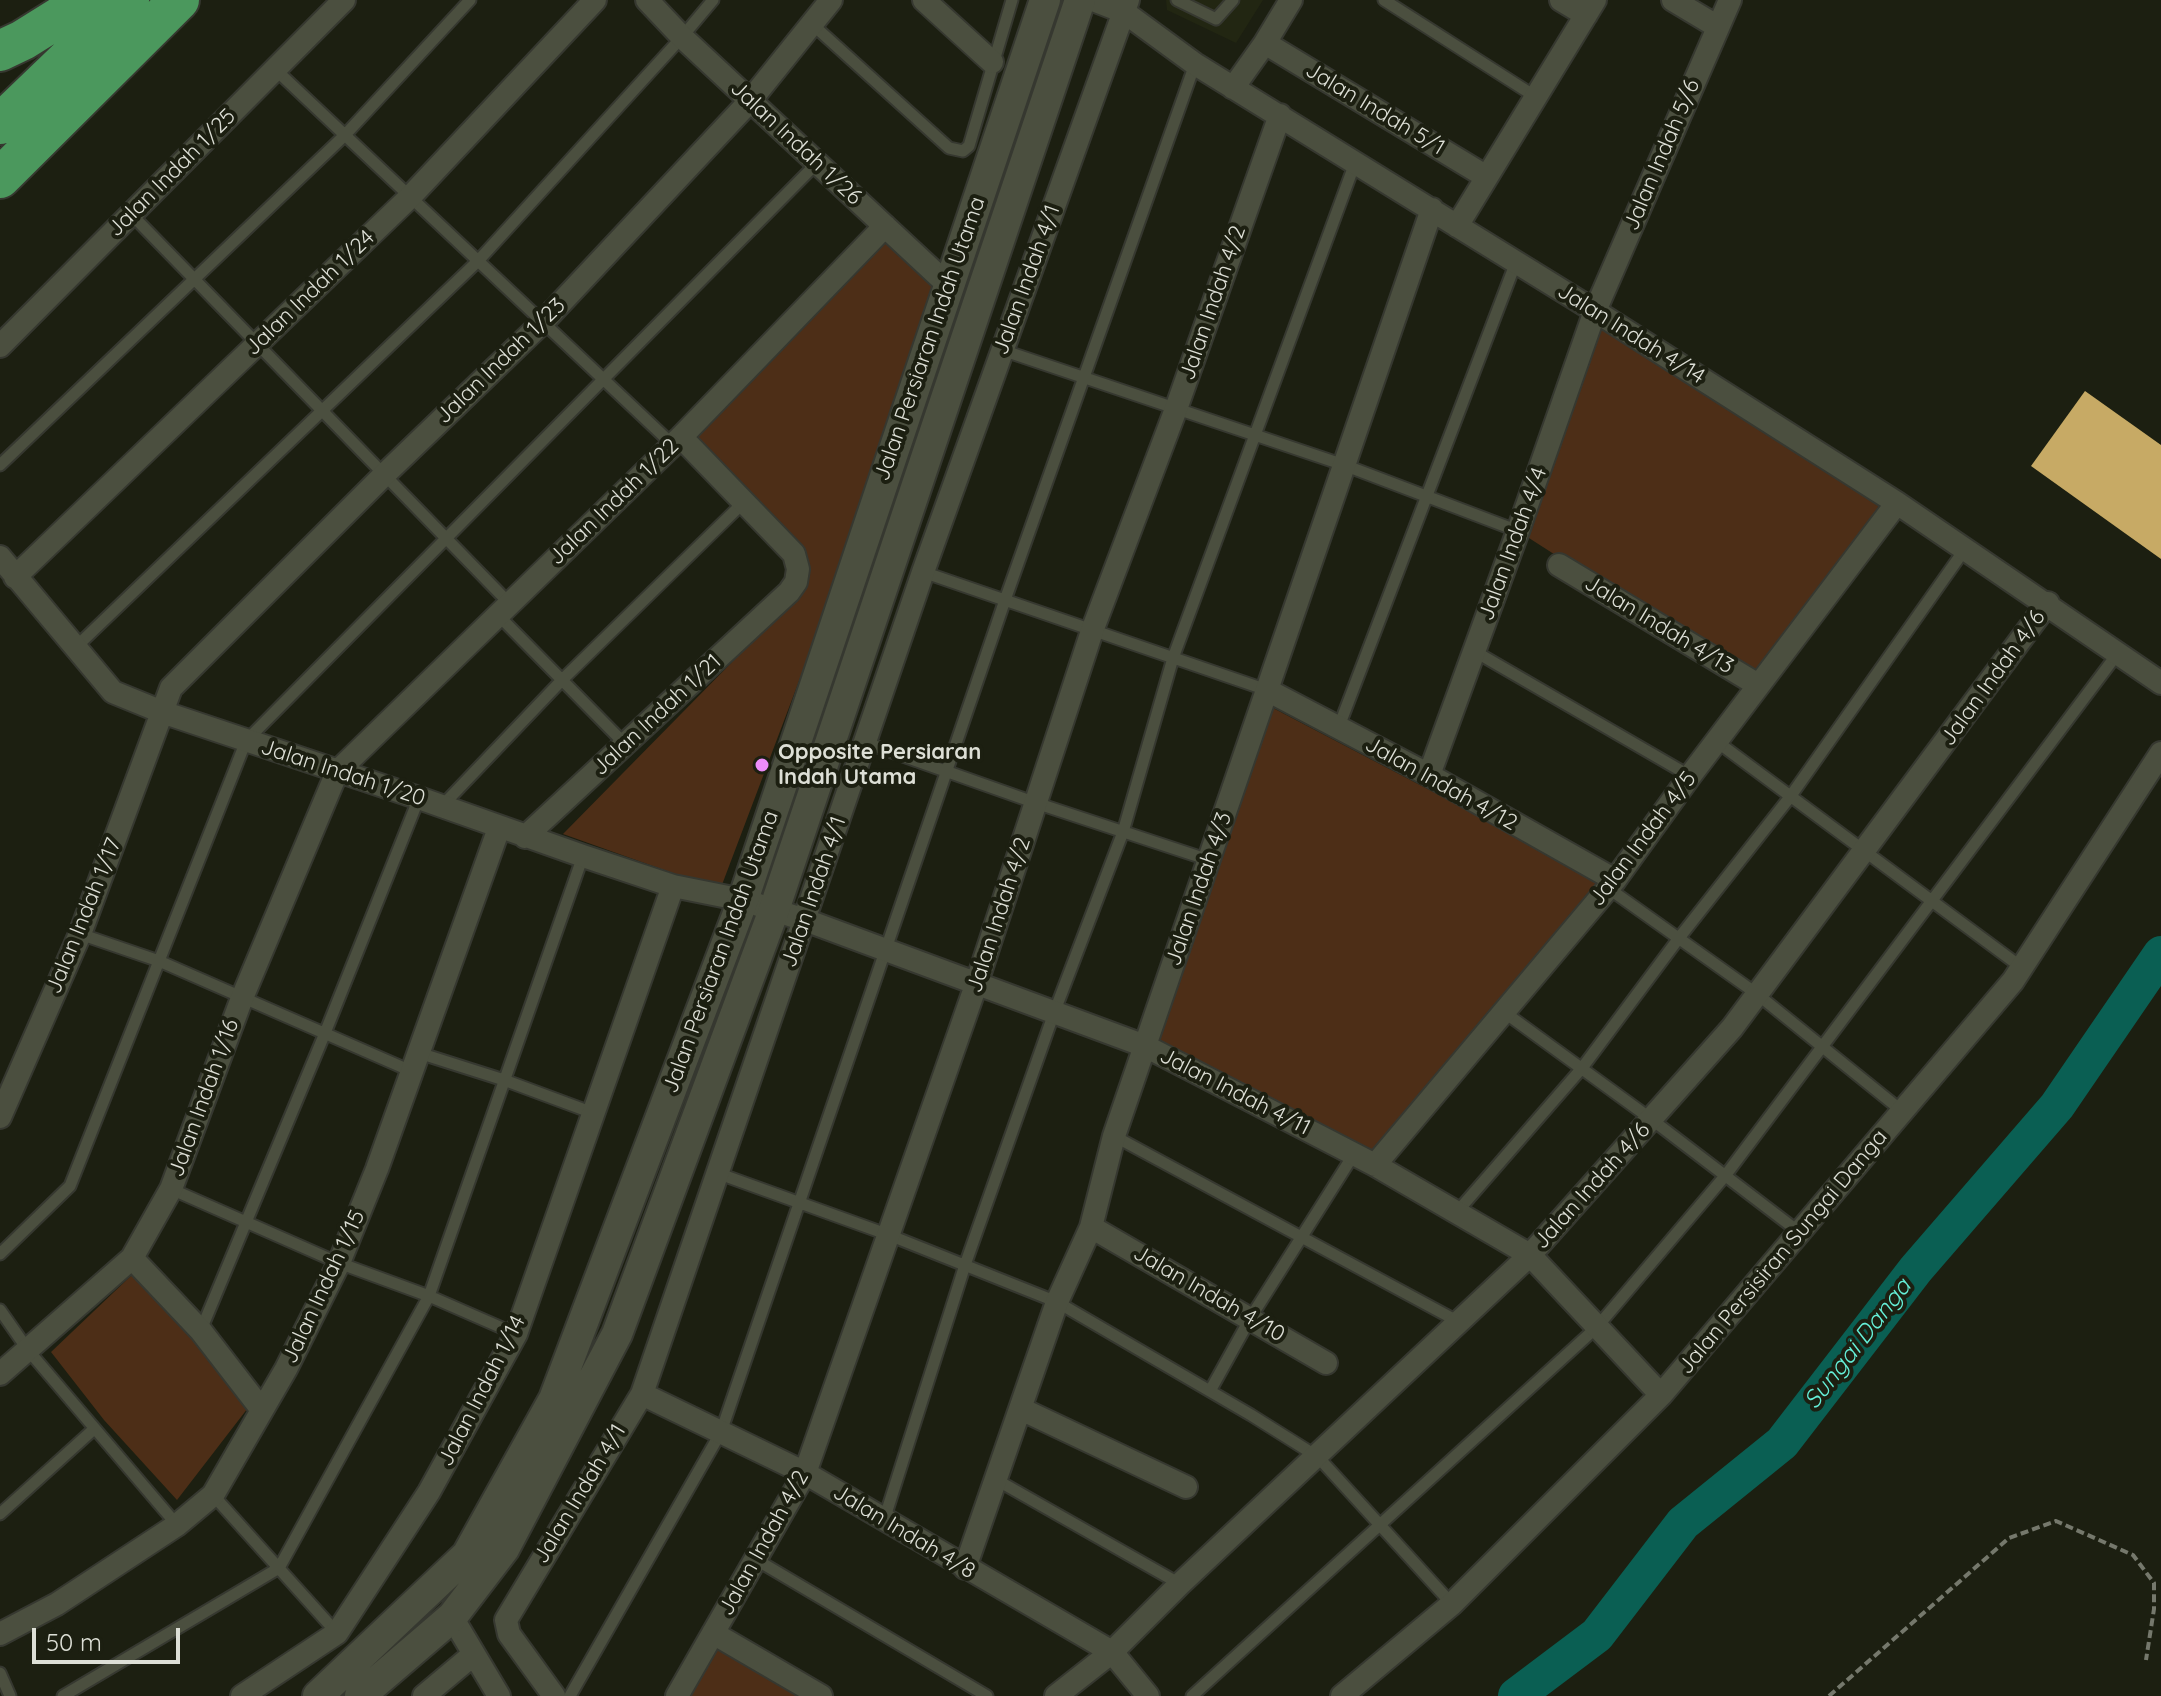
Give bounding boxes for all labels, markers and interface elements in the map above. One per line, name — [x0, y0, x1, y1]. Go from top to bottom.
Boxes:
street label: Jalan Indah 5/1 — [1300, 57, 1450, 161]
street label: Jalan Indah 1/26 — [725, 75, 867, 211]
street label: Jalan Indah 5/6 — [1618, 75, 1706, 235]
street label: Jalan Indah 1/25 — [102, 103, 242, 243]
street label: Jalan Persiaran Indah Utama — [869, 193, 991, 485]
street label: Jalan Indah 4/1 — [988, 201, 1066, 359]
street label: Jalan Indah 4/2 — [1174, 222, 1252, 384]
street label: Jalan Indah 1/24 — [240, 225, 380, 361]
street label: Jalan Indah 4/14 — [1552, 278, 1710, 390]
street label: Jalan Indah 1/23 — [431, 293, 571, 429]
street label: Jalan Indah 1/22 — [544, 433, 684, 571]
street label: Jalan Indah 4/4 — [1473, 464, 1553, 624]
street label: Jalan Indah 4/13 — [1580, 570, 1738, 680]
street label: Jalan Indah 4/6 — [1935, 605, 2051, 751]
street label: Jalan Indah 1/21 — [587, 649, 727, 781]
street label: Jalan Indah 4/12 — [1360, 731, 1522, 837]
street label: Jalan Indah 1/20 — [257, 734, 429, 812]
place label: Opposite Persiaran Indah Utama — [778, 739, 981, 790]
marker: Opposite Persiaran Indah Utama — [753, 756, 771, 774]
street label: Jalan Indah 4/5 — [1584, 767, 1702, 911]
street label: Jalan Persiaran Indah Utama — [658, 807, 784, 1097]
street label: Jalan Indah 4/3 — [1160, 809, 1238, 969]
street label: Jalan Indah 4/1 — [776, 813, 852, 971]
street label: Jalan Indah 1/17 — [41, 834, 127, 998]
street label: Jalan Indah 4/2 — [961, 834, 1037, 996]
street label: Jalan Indah 1/16 — [163, 1015, 245, 1181]
street label: Jalan Indah 4/11 — [1155, 1043, 1315, 1141]
street label: Jalan Indah 4/6 — [1528, 1117, 1656, 1255]
street label: Jalan Persisiran Sungai Danga — [1673, 1124, 1893, 1380]
street label: Jalan Indah 1/15 — [277, 1206, 371, 1368]
street label: Jalan Indah 4/10 — [1128, 1240, 1290, 1348]
water label: Sungai Danga — [1798, 1273, 1918, 1415]
street label: Jalan Indah 1/14 — [433, 1311, 531, 1471]
street label: Jalan Indah 4/1 — [528, 1420, 632, 1568]
street label: Jalan Indah 4/2 — [713, 1466, 815, 1620]
street label: Jalan Indah 4/8 — [828, 1479, 980, 1585]
scale bar — [36, 1612, 184, 1662]
text: 50 m — [46, 1627, 102, 1657]

